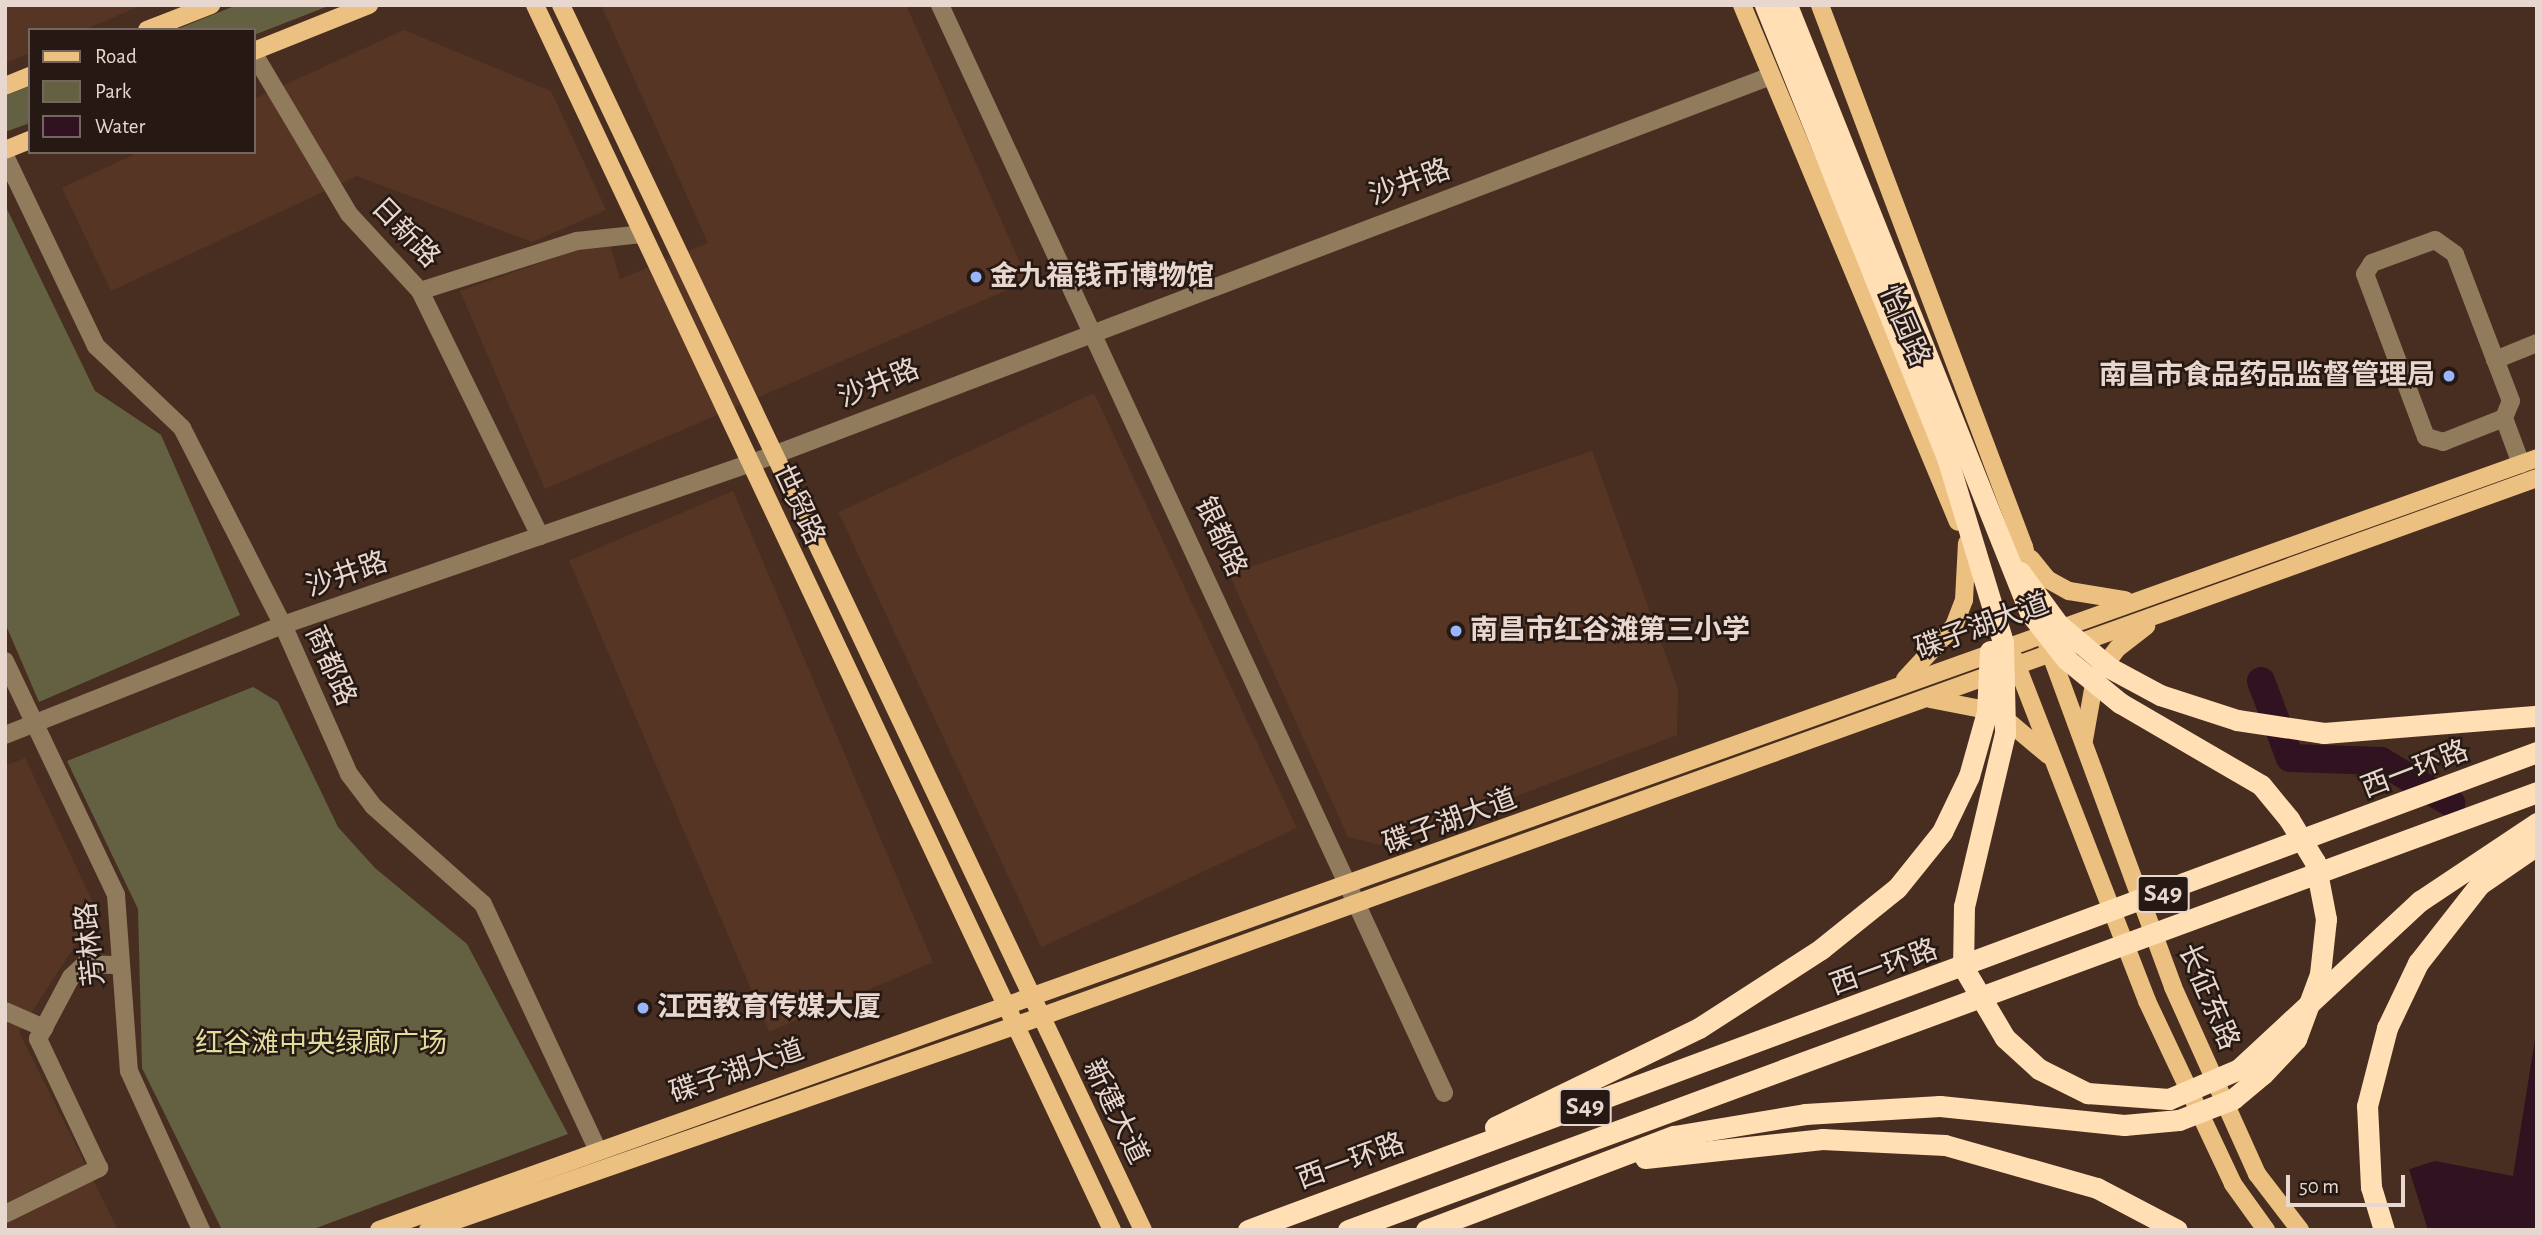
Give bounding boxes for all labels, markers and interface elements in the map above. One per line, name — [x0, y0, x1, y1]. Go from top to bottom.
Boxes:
legend — [28, 28, 256, 154]
text: Road — [95, 46, 137, 67]
text: Park — [95, 81, 131, 102]
text: Water — [95, 116, 145, 137]
street label: 沙井路 — [1365, 153, 1455, 213]
street label: 日新路 — [364, 191, 446, 275]
place label: 金九福钱币博物馆 — [990, 260, 1214, 294]
marker: 金九福钱币博物馆 — [968, 269, 984, 285]
street label: 怡园路 — [1872, 281, 1936, 371]
street label: 沙井路 — [834, 353, 924, 415]
place label: 南昌市食品药品监督管理局 — [2099, 359, 2435, 393]
marker: 南昌市食品药品监督管理局 — [2441, 368, 2457, 384]
street label: 世贸路 — [765, 460, 831, 550]
street label: 银都路 — [1187, 492, 1253, 582]
street label: 沙井路 — [302, 545, 392, 605]
street label: 碟子湖大道 — [1910, 587, 2054, 667]
place label: 南昌市红谷滩第三小学 — [1470, 614, 1750, 648]
street label: 商都路 — [298, 621, 362, 711]
marker: 南昌市红谷滩第三小学 — [1448, 623, 1464, 639]
street label: 西一环路 — [2357, 734, 2473, 806]
street label: 碟子湖大道 — [1378, 782, 1522, 862]
road number: S49 — [2135, 872, 2191, 916]
street label: 芳林路 — [70, 900, 112, 988]
street label: 西一环路 — [1826, 933, 1942, 1003]
street label: 长征东路 — [2171, 939, 2245, 1055]
place label: 江西教育传媒大厦 — [657, 991, 881, 1025]
marker: 江西教育传媒大厦 — [635, 1000, 651, 1016]
park label: 红谷滩中央绿廊广场 — [195, 1027, 447, 1061]
street label: 碟子湖大道 — [665, 1033, 809, 1111]
street label: 新建大道 — [1075, 1054, 1155, 1170]
road number: S49 — [1557, 1084, 1613, 1130]
street label: 西一环路 — [1293, 1127, 1409, 1197]
scale bar — [2290, 1162, 2409, 1206]
text: 50 m — [2299, 1176, 2339, 1197]

